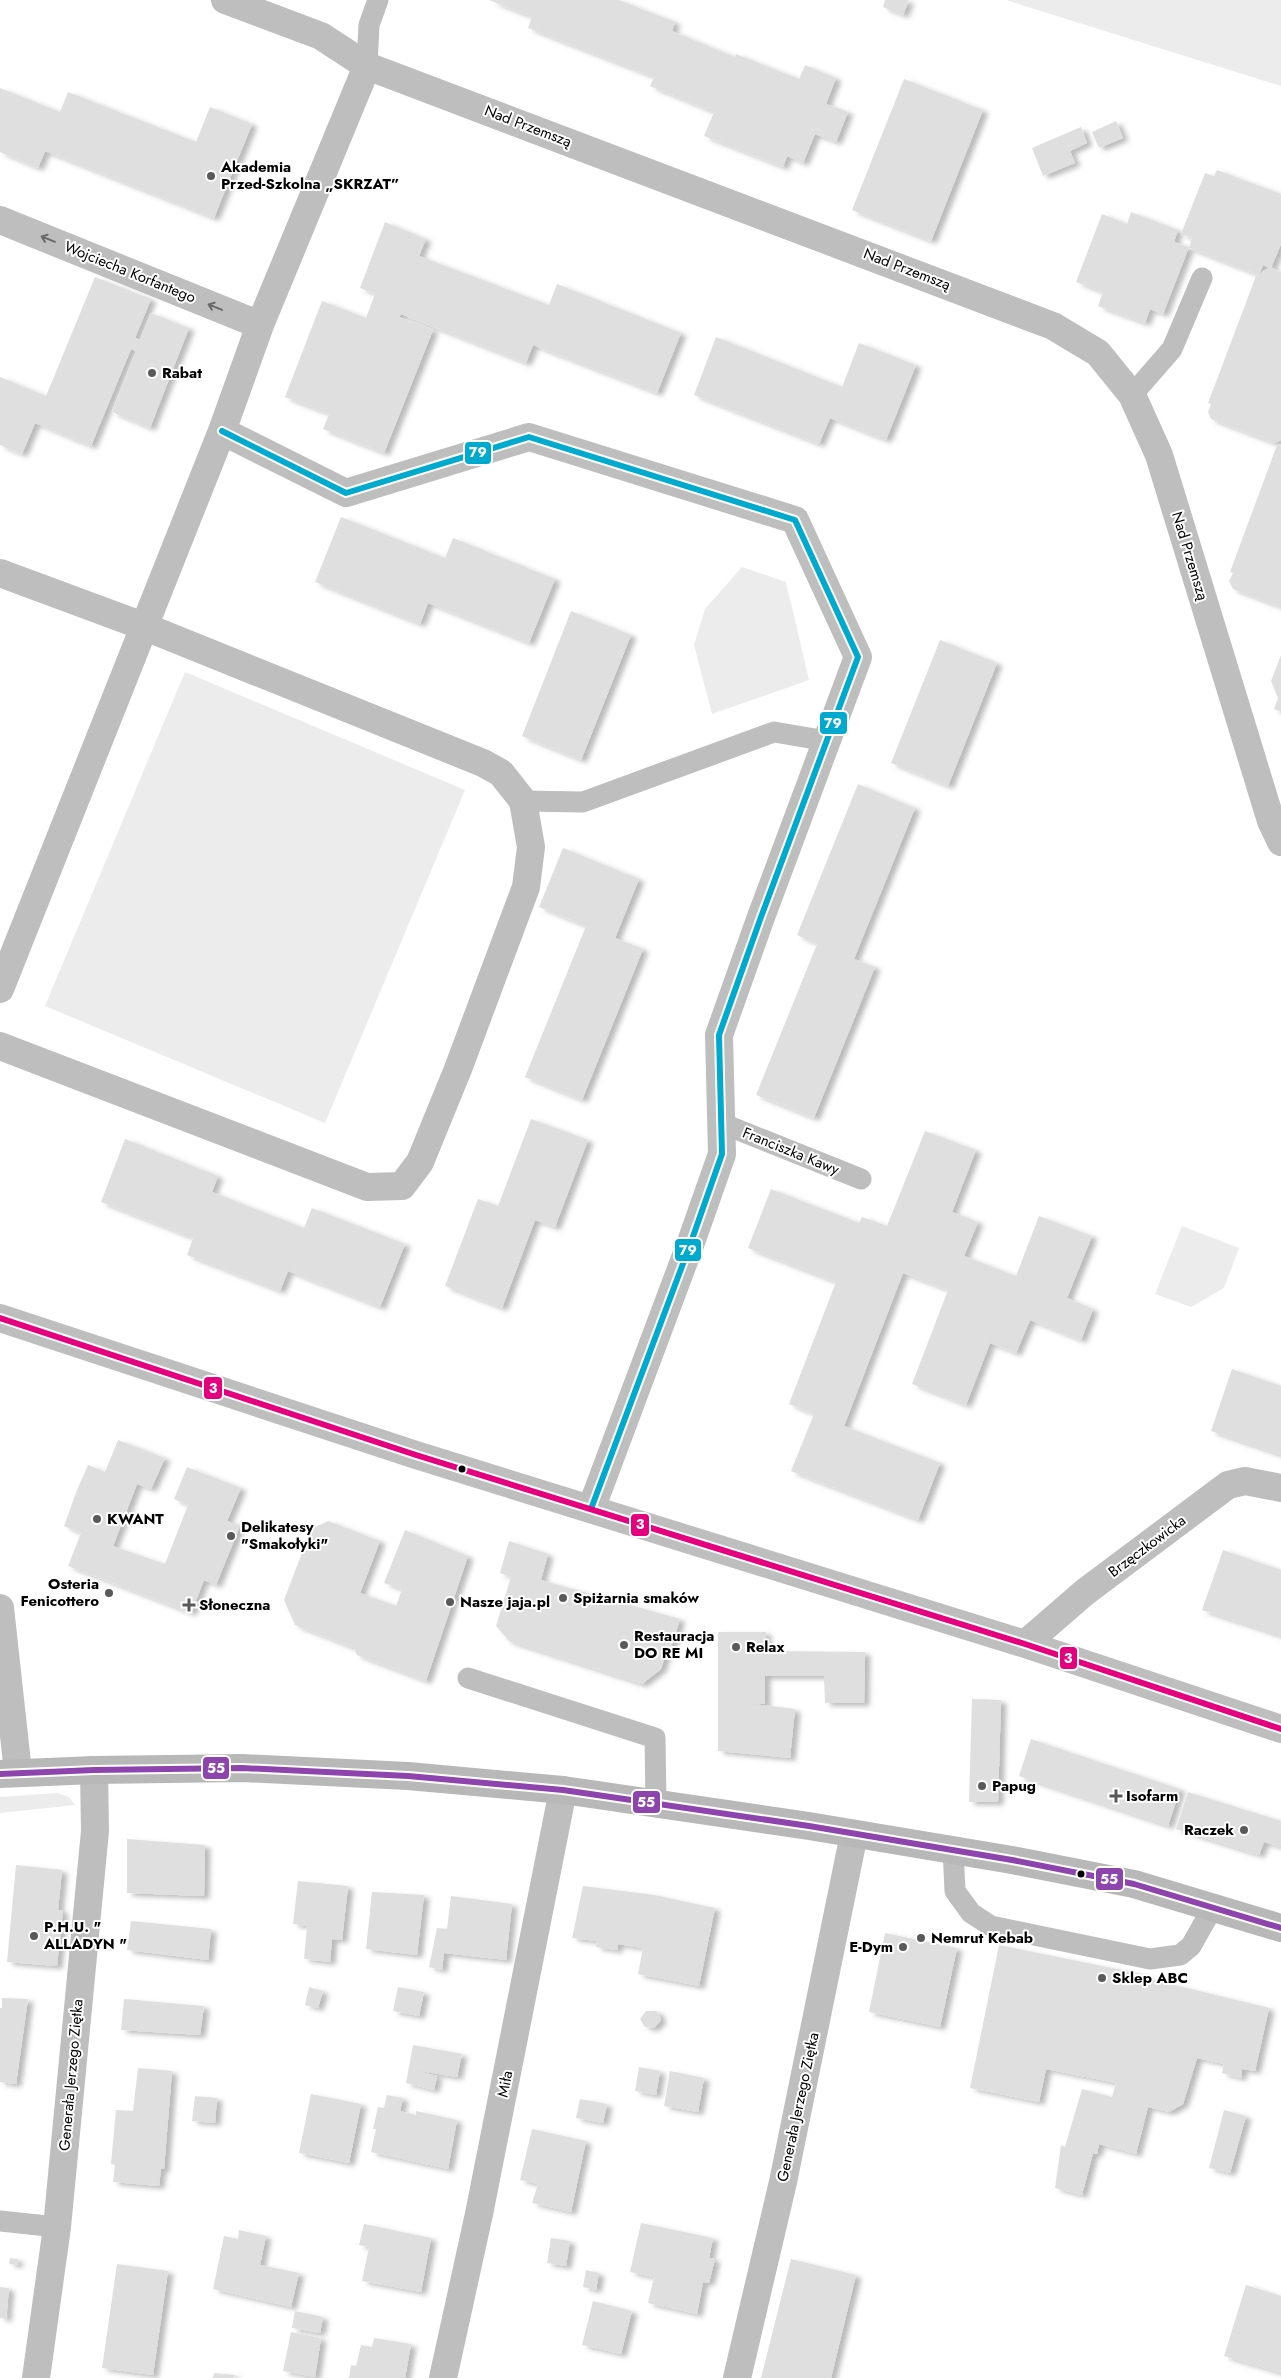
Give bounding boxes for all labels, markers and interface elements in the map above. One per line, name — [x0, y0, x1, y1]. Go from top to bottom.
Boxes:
street label: Nad Przemszą — [481, 99, 575, 153]
place label: Akademia Przed-Szkolna „SKRZAT” — [220, 156, 399, 195]
marker: Akademia Przed-Szkolna „SKRZAT” — [205, 170, 217, 182]
one-way arrow — [41, 234, 56, 243]
street label: Wojciecha Korfantego — [61, 236, 199, 308]
street label: Nad Przemszą — [860, 242, 954, 296]
one-way arrow — [208, 301, 223, 311]
place label: Rabat — [162, 362, 202, 384]
marker: Rabat — [146, 367, 158, 379]
line badge: 79 — [464, 441, 492, 465]
text: 79 — [469, 442, 487, 462]
street label: Nad Przemszą — [1166, 509, 1214, 603]
line badge: 79 — [819, 711, 848, 735]
text: 79 — [824, 713, 842, 733]
street label: Franciszka Kawy — [739, 1122, 843, 1181]
line badge: 79 — [674, 1238, 702, 1262]
text: 79 — [679, 1240, 697, 1260]
line badge: 3 — [203, 1376, 223, 1400]
text: 3 — [209, 1378, 218, 1398]
unlabelled marker — [457, 1464, 467, 1474]
place label: KWANT — [107, 1508, 164, 1530]
street label: Brzęczkowicka — [1104, 1510, 1190, 1582]
marker: KWANT — [91, 1513, 103, 1525]
line badge: 3 — [630, 1513, 650, 1537]
text: 3 — [636, 1514, 645, 1534]
place label: Delikatesy "Smakołyki" — [241, 1516, 328, 1555]
marker: Delikatesy "Smakołyki" — [225, 1530, 237, 1542]
place label: Osteria Fenicottero — [21, 1573, 99, 1612]
marker: Osteria Fenicottero — [103, 1587, 115, 1599]
place label: Spiżarnia smaków — [573, 1587, 699, 1609]
place label: Nasze jaja.pl — [460, 1591, 550, 1613]
marker: Spiżarnia smaków — [557, 1592, 569, 1604]
place label: Słoneczna — [199, 1594, 270, 1616]
marker: Nasze jaja.pl — [444, 1596, 456, 1608]
marker: Słoneczna — [183, 1599, 195, 1611]
place label: Restauracja DO RE MI — [634, 1625, 714, 1664]
place label: Relax — [746, 1636, 784, 1658]
marker: Restauracja DO RE MI — [618, 1639, 630, 1651]
marker: Relax — [730, 1641, 742, 1653]
line badge: 3 — [1059, 1646, 1078, 1670]
text: 3 — [1064, 1648, 1073, 1668]
line badge: 55 — [202, 1756, 230, 1780]
text: 55 — [207, 1758, 225, 1778]
place label: Papug — [992, 1775, 1036, 1797]
marker: Papug — [976, 1780, 988, 1792]
place label: Isofarm — [1126, 1785, 1178, 1807]
line badge: 55 — [632, 1790, 661, 1814]
marker: Isofarm — [1110, 1790, 1122, 1802]
text: 55 — [637, 1792, 655, 1812]
place label: Raczek — [1184, 1819, 1234, 1841]
marker: Raczek — [1238, 1824, 1250, 1836]
line badge: 55 — [1095, 1867, 1124, 1891]
unlabelled marker — [1076, 1869, 1086, 1879]
text: 55 — [1100, 1869, 1118, 1889]
place label: P.H.U. " ALLADYN " — [43, 1916, 127, 1955]
place label: Nemrut Kebab — [931, 1927, 1033, 1949]
marker: P.H.U. " ALLADYN " — [28, 1930, 40, 1942]
marker: Nemrut Kebab — [915, 1932, 927, 1944]
place label: E-Dym — [849, 1936, 893, 1958]
marker: E-Dym — [897, 1941, 909, 1953]
place label: Sklep ABC — [1112, 1967, 1188, 1989]
marker: Sklep ABC — [1096, 1972, 1108, 1984]
street label: Generała Jerzego Ziętka — [53, 1998, 89, 2152]
street label: Generała Jerzego Ziętka — [771, 2030, 825, 2184]
street label: Miła — [492, 2069, 518, 2099]

